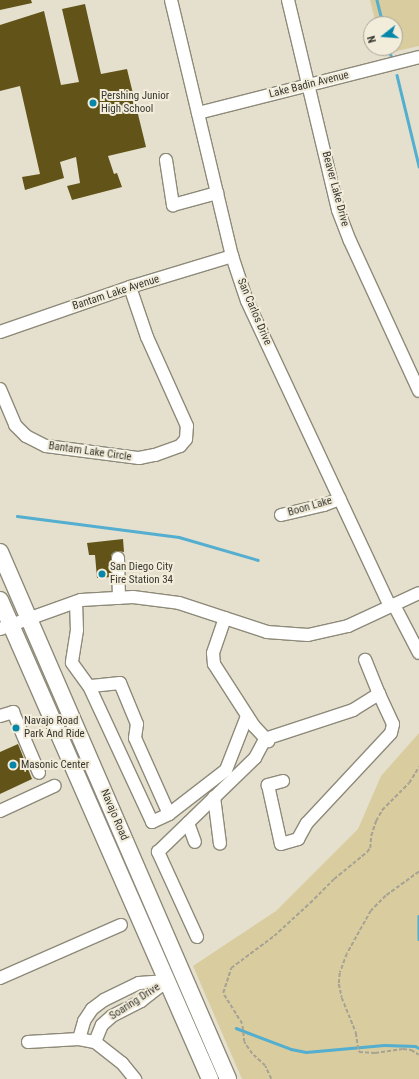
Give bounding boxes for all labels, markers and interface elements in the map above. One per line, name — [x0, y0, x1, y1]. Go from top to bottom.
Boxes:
north arrow — [363, 16, 403, 56]
text: N — [365, 34, 379, 44]
street label: Lake Badin Avenue — [268, 69, 350, 101]
place label: Pershing Junior High School — [101, 90, 169, 116]
marker: Pershing Junior High School — [88, 98, 98, 108]
street label: Beaver Lake Drive — [319, 150, 351, 228]
street label: Bantam Lake Avenue — [71, 273, 161, 313]
street label: San Carlos Drive — [234, 277, 274, 347]
street label: Bantam Lake Circle — [48, 440, 132, 464]
street label: Boon Lake — [286, 494, 334, 520]
place label: San Diego City Fire Station 34 — [110, 561, 173, 587]
marker: San Diego City Fire Station 34 — [97, 569, 107, 579]
place label: Navajo Road Park And Ride — [24, 715, 85, 741]
marker: Navajo Road Park And Ride — [11, 723, 21, 733]
place label: Masonic Center — [21, 758, 89, 772]
marker: Masonic Center — [8, 760, 18, 770]
street label: Navajo Road — [97, 787, 131, 843]
street label: Soaring Drive — [107, 981, 163, 1023]

